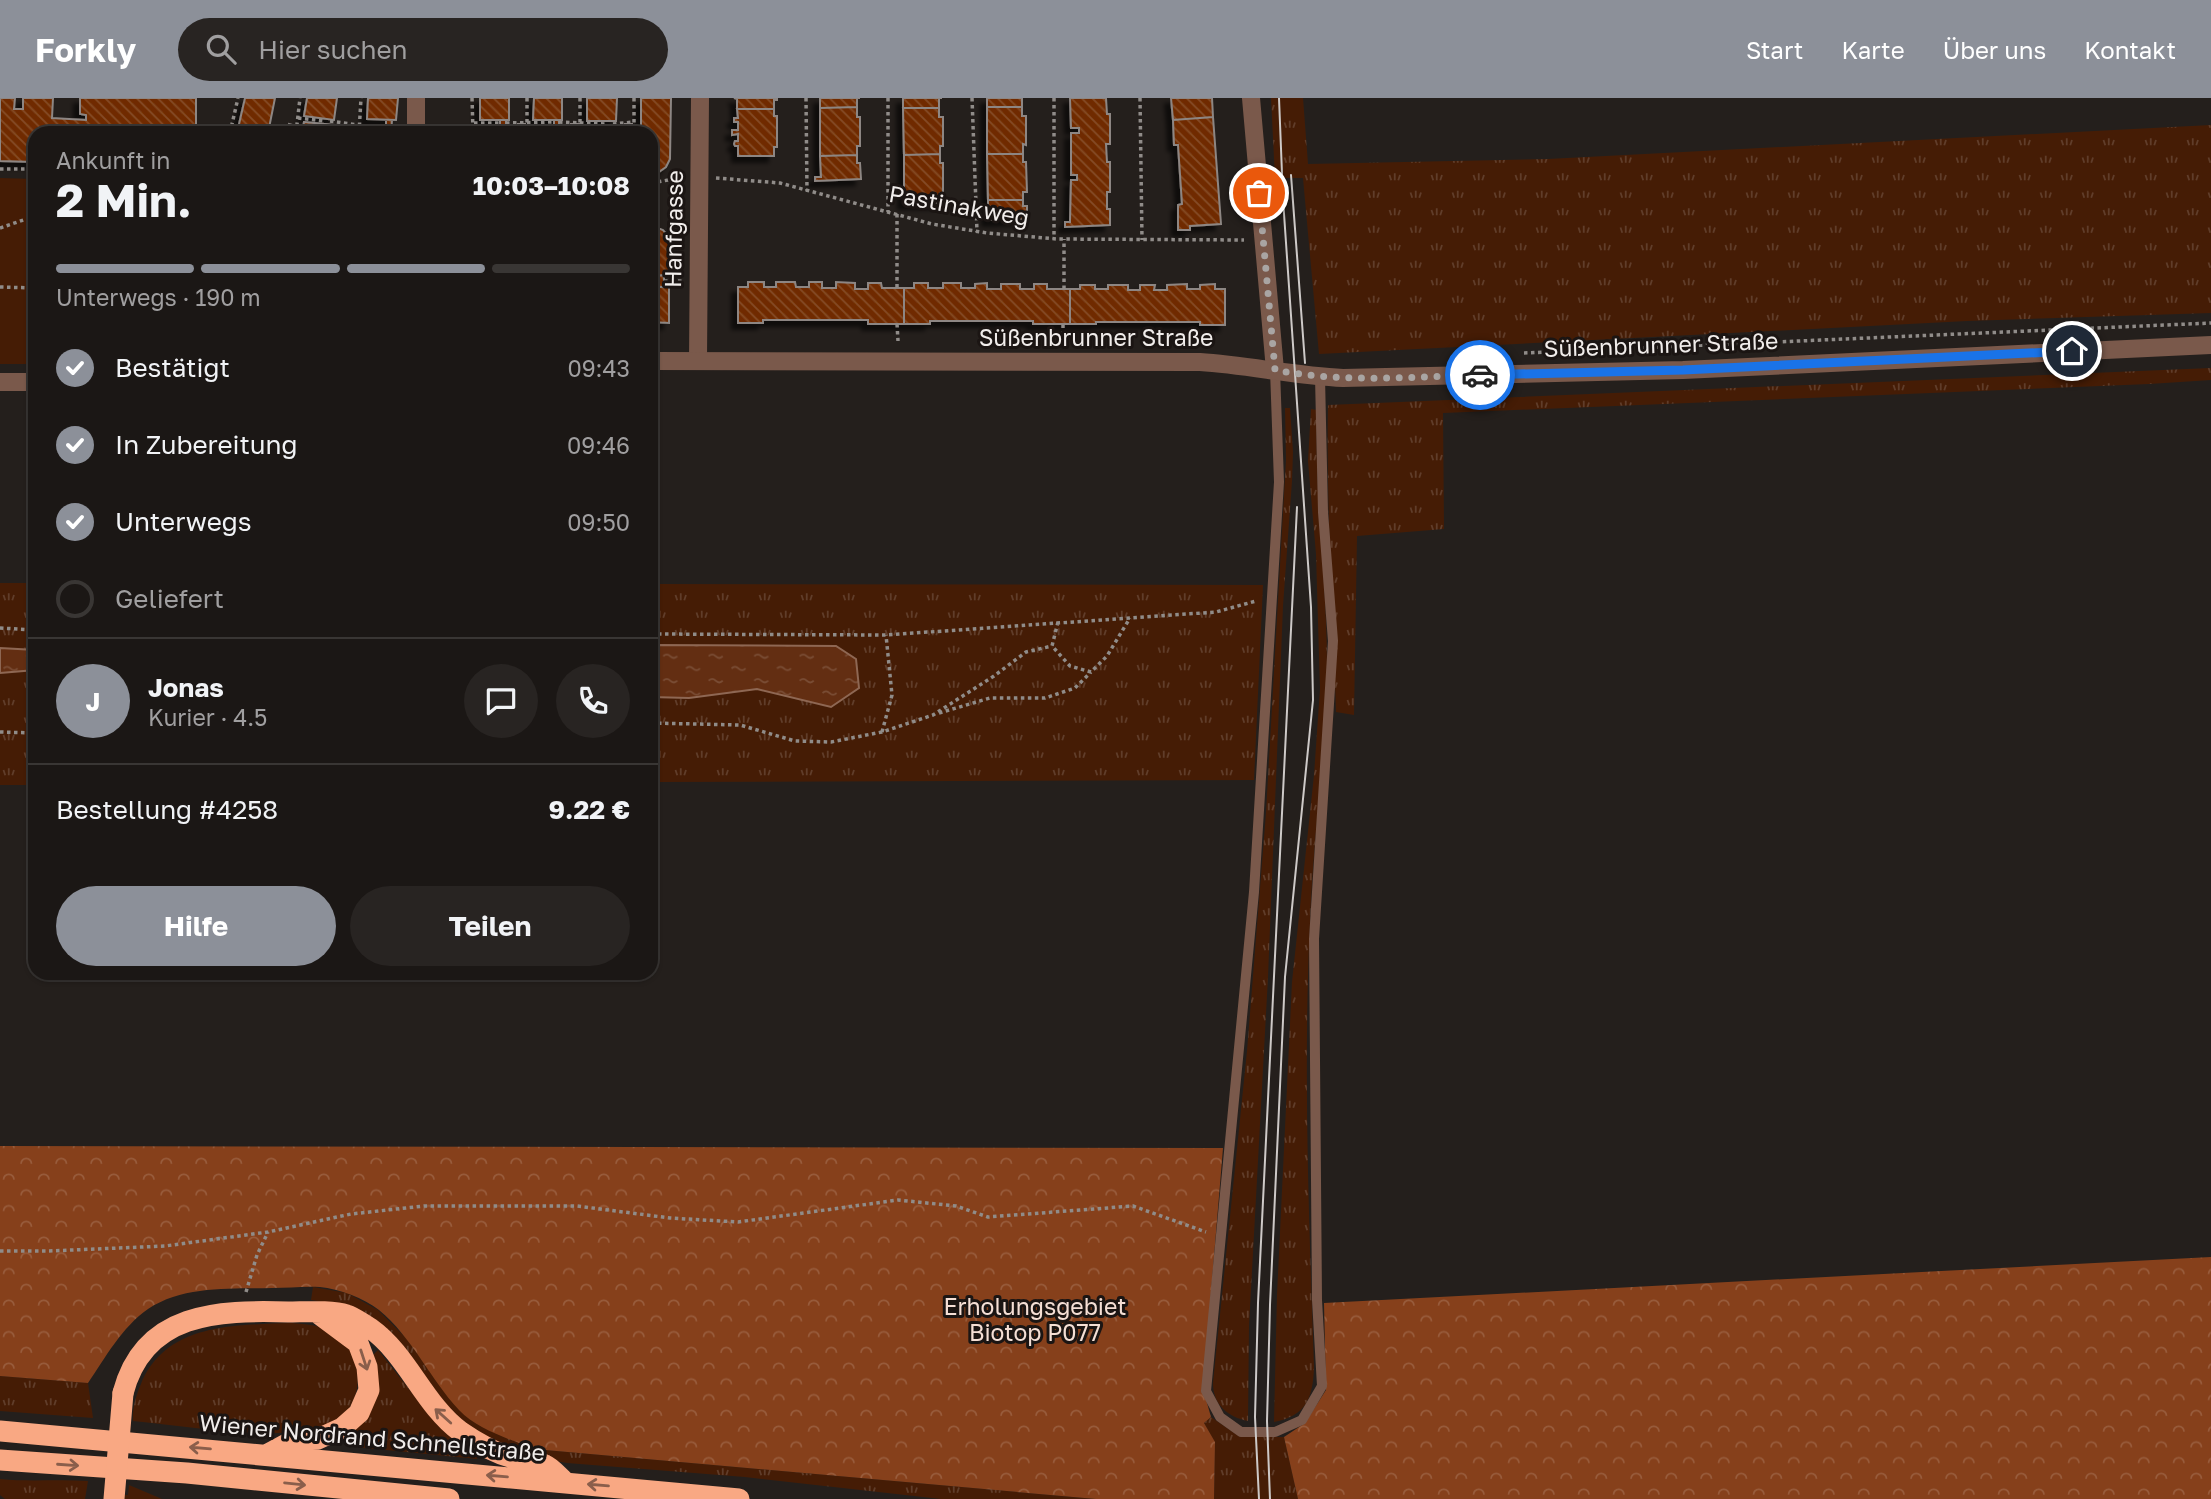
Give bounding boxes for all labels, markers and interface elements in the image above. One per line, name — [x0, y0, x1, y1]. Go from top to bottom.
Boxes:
search box — [178, 18, 668, 81]
text: Forkly — [35, 30, 136, 69]
icon: search — [202, 30, 240, 68]
text: Hier suchen — [258, 34, 408, 65]
text: Start — [1746, 35, 1803, 64]
text: Karte — [1841, 35, 1905, 64]
text: Über uns — [1943, 35, 2046, 64]
text: Kontakt — [2084, 35, 2176, 64]
text: Ankunft in — [56, 146, 171, 174]
pin — [1229, 163, 1289, 223]
text: 10:03–10:08 — [473, 170, 630, 201]
street label: Hanfgasse — [658, 170, 688, 288]
text: 2 Min. — [56, 172, 192, 227]
icon: bag — [1240, 174, 1278, 212]
street label: Pastinakweg — [887, 179, 1031, 231]
text: Unterwegs · 190 m — [56, 283, 261, 311]
pin — [2042, 321, 2102, 381]
street label: Süßenbrunner Straße — [979, 323, 1213, 351]
street label: Süßenbrunner Straße — [1543, 326, 1779, 362]
icon: home — [2053, 332, 2091, 370]
courier — [1445, 340, 1515, 410]
icon: check — [56, 349, 94, 387]
text: Bestätigt — [115, 352, 230, 383]
text: 09:43 — [567, 354, 630, 382]
icon: car — [1461, 356, 1499, 394]
icon: check — [56, 426, 94, 464]
text: In Zubereitung — [115, 429, 298, 460]
text: 09:46 — [567, 431, 630, 459]
icon: check — [56, 503, 94, 541]
text: Unterwegs — [115, 506, 252, 537]
text: 09:50 — [567, 508, 630, 536]
text: Geliefert — [115, 583, 224, 614]
button: chat — [464, 664, 538, 738]
button: phone — [556, 664, 630, 738]
text: Jonas — [148, 672, 224, 703]
text: J — [86, 686, 100, 717]
text: Kurier · 4.5 — [148, 703, 267, 731]
text: Bestellung #4258 — [56, 794, 278, 825]
text: 9.22 € — [549, 794, 630, 825]
button: Hilfe — [56, 886, 336, 966]
button: Teilen — [350, 886, 630, 966]
park label: Erholungsgebiet Biotop P077 — [943, 1292, 1127, 1346]
one-way arrow — [358, 1348, 371, 1370]
street label: Wiener Nordrand Schnellstraße — [198, 1408, 546, 1466]
one-way arrow — [434, 1408, 452, 1424]
one-way arrow — [189, 1441, 211, 1454]
one-way arrow — [56, 1459, 79, 1472]
one-way arrow — [486, 1469, 509, 1482]
one-way arrow — [283, 1478, 306, 1491]
one-way arrow — [587, 1479, 610, 1492]

